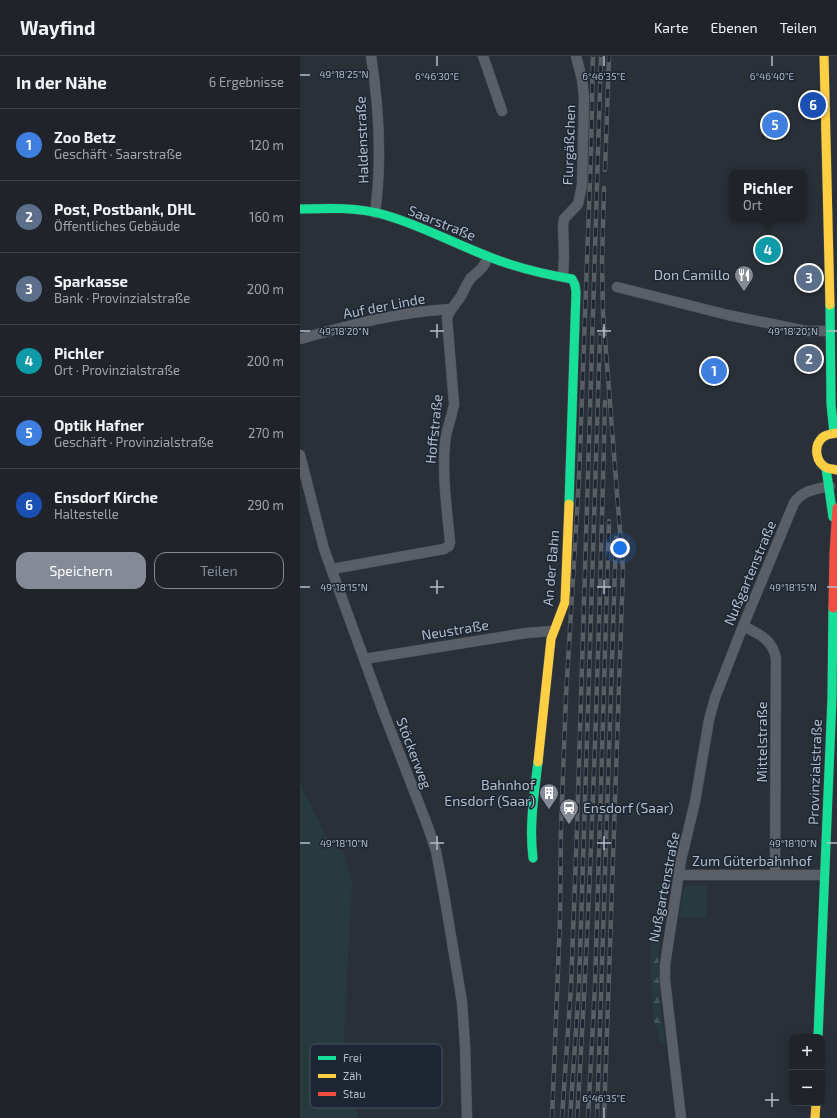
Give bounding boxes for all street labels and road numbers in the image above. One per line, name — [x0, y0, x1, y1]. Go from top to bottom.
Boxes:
street label: Haldenstraße — [351, 96, 372, 184]
street label: Flurgäßchen — [559, 104, 578, 186]
street label: Saarstraße — [406, 201, 479, 244]
street label: Auf der Linde — [341, 289, 426, 322]
street label: Hoffstraße — [421, 393, 446, 465]
street label: Nußgartenstraße — [720, 518, 779, 628]
street label: An der Bahn — [539, 529, 562, 607]
street label: Neustraße — [420, 616, 490, 643]
street label: Mittelstraße — [753, 702, 770, 782]
street label: Stöckerweg — [393, 715, 436, 791]
street label: Provinzialstraße — [804, 719, 825, 825]
street label: Nußgartenstraße — [644, 830, 683, 944]
street label: Zum Güterbahnhof — [692, 852, 813, 869]

